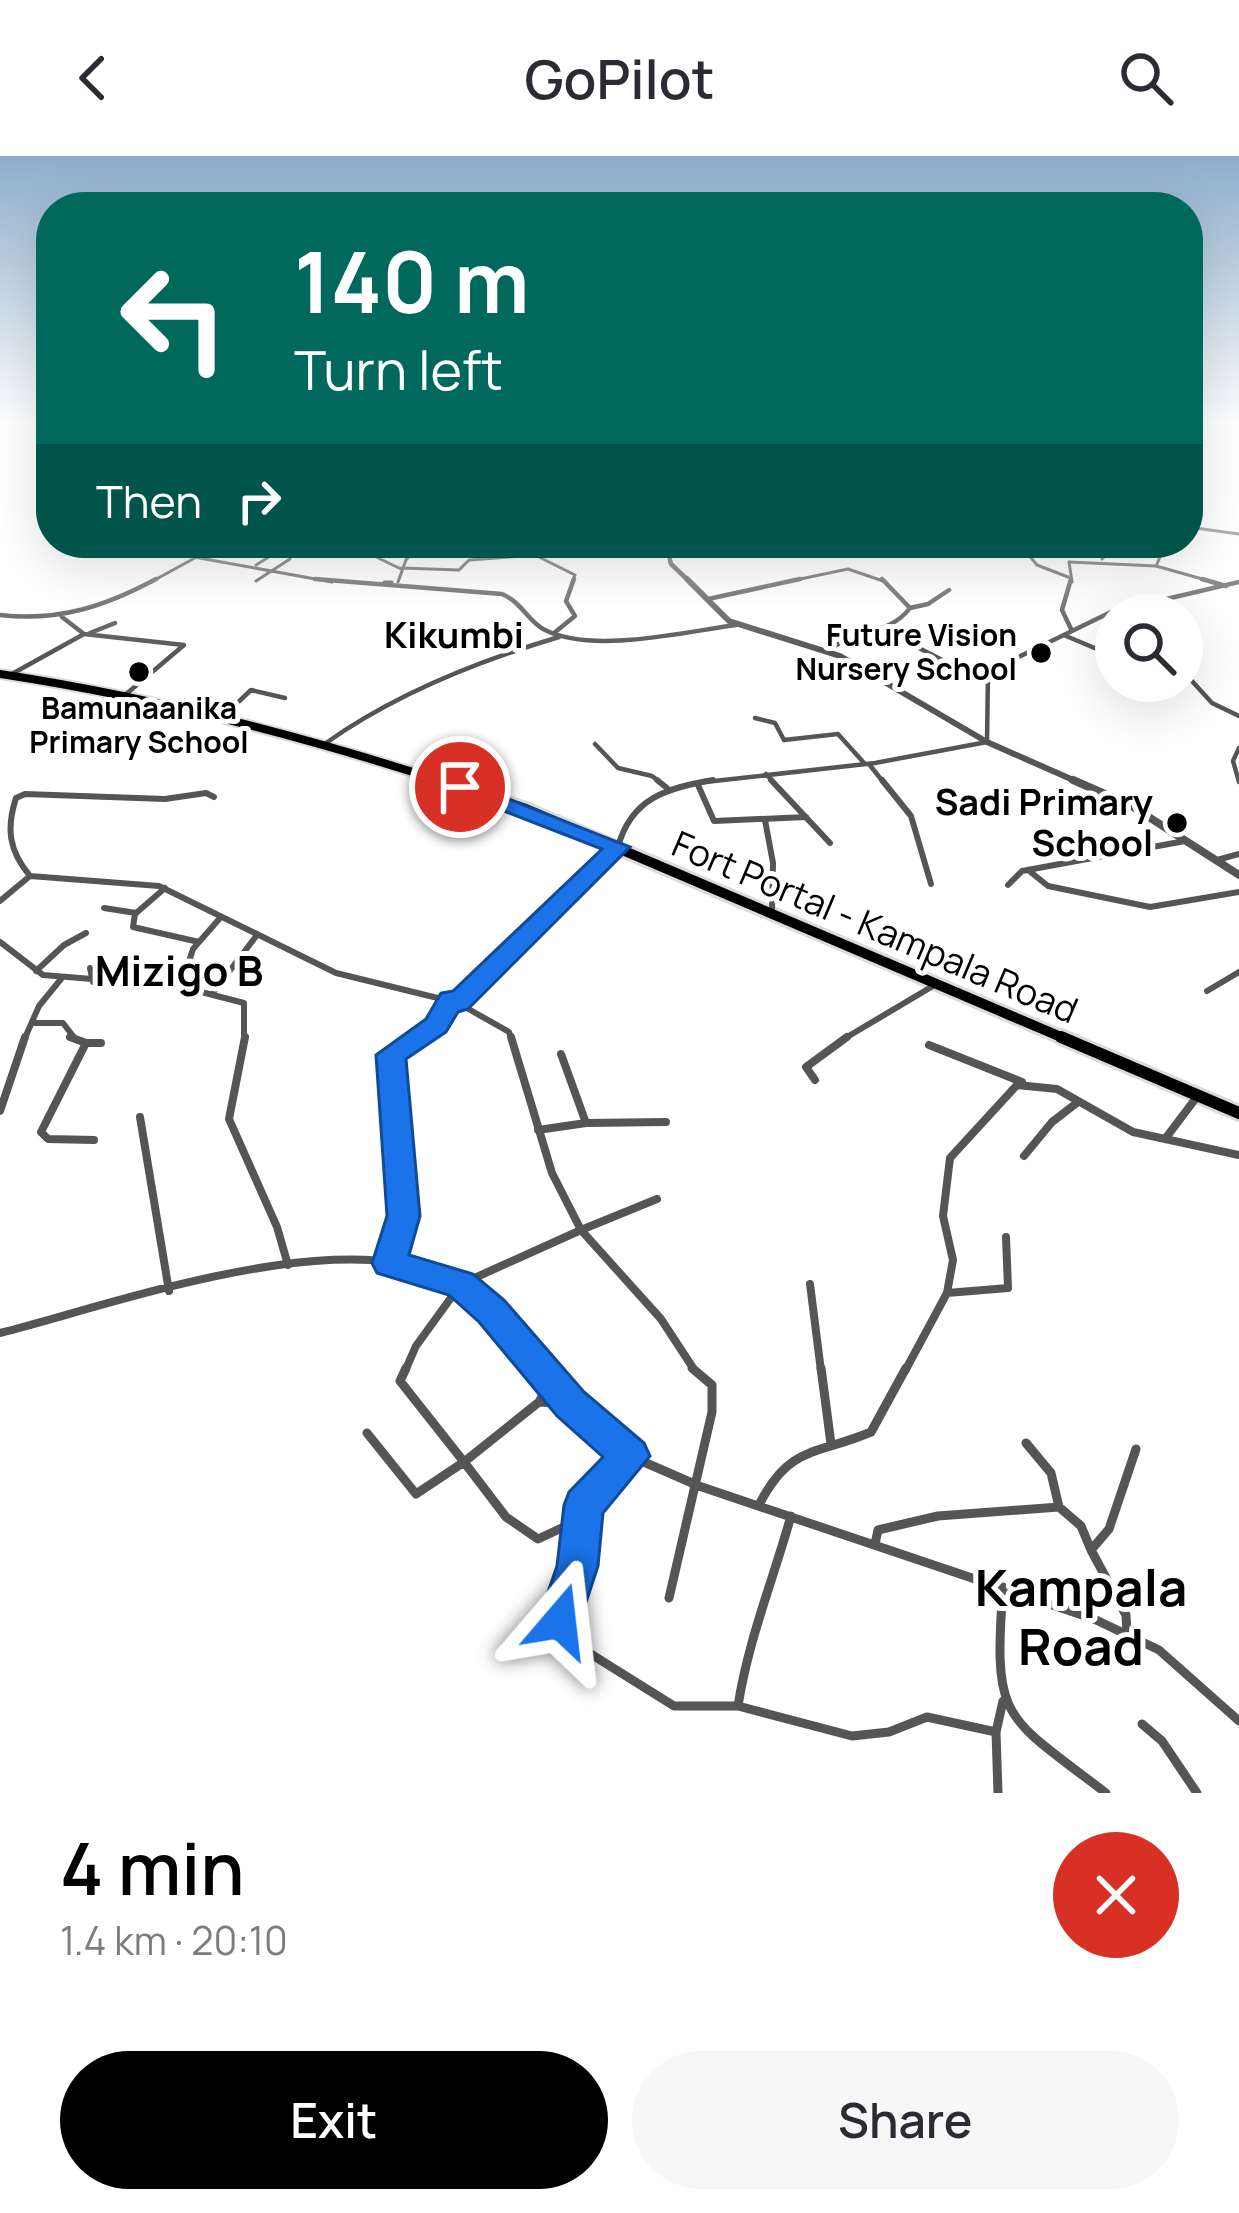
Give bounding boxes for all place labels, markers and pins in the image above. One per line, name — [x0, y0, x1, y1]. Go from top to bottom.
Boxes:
place label: Future Vision Nursery School — [796, 614, 1017, 689]
marker: Future Vision Nursery School — [1028, 640, 1054, 666]
marker: Bamunaanika Primary School — [126, 659, 152, 685]
place label: Bamunaanika Primary School — [29, 687, 249, 762]
pin — [409, 736, 511, 838]
place label: Sadi Primary School — [935, 777, 1153, 867]
marker: Sadi Primary School — [1164, 810, 1190, 836]

